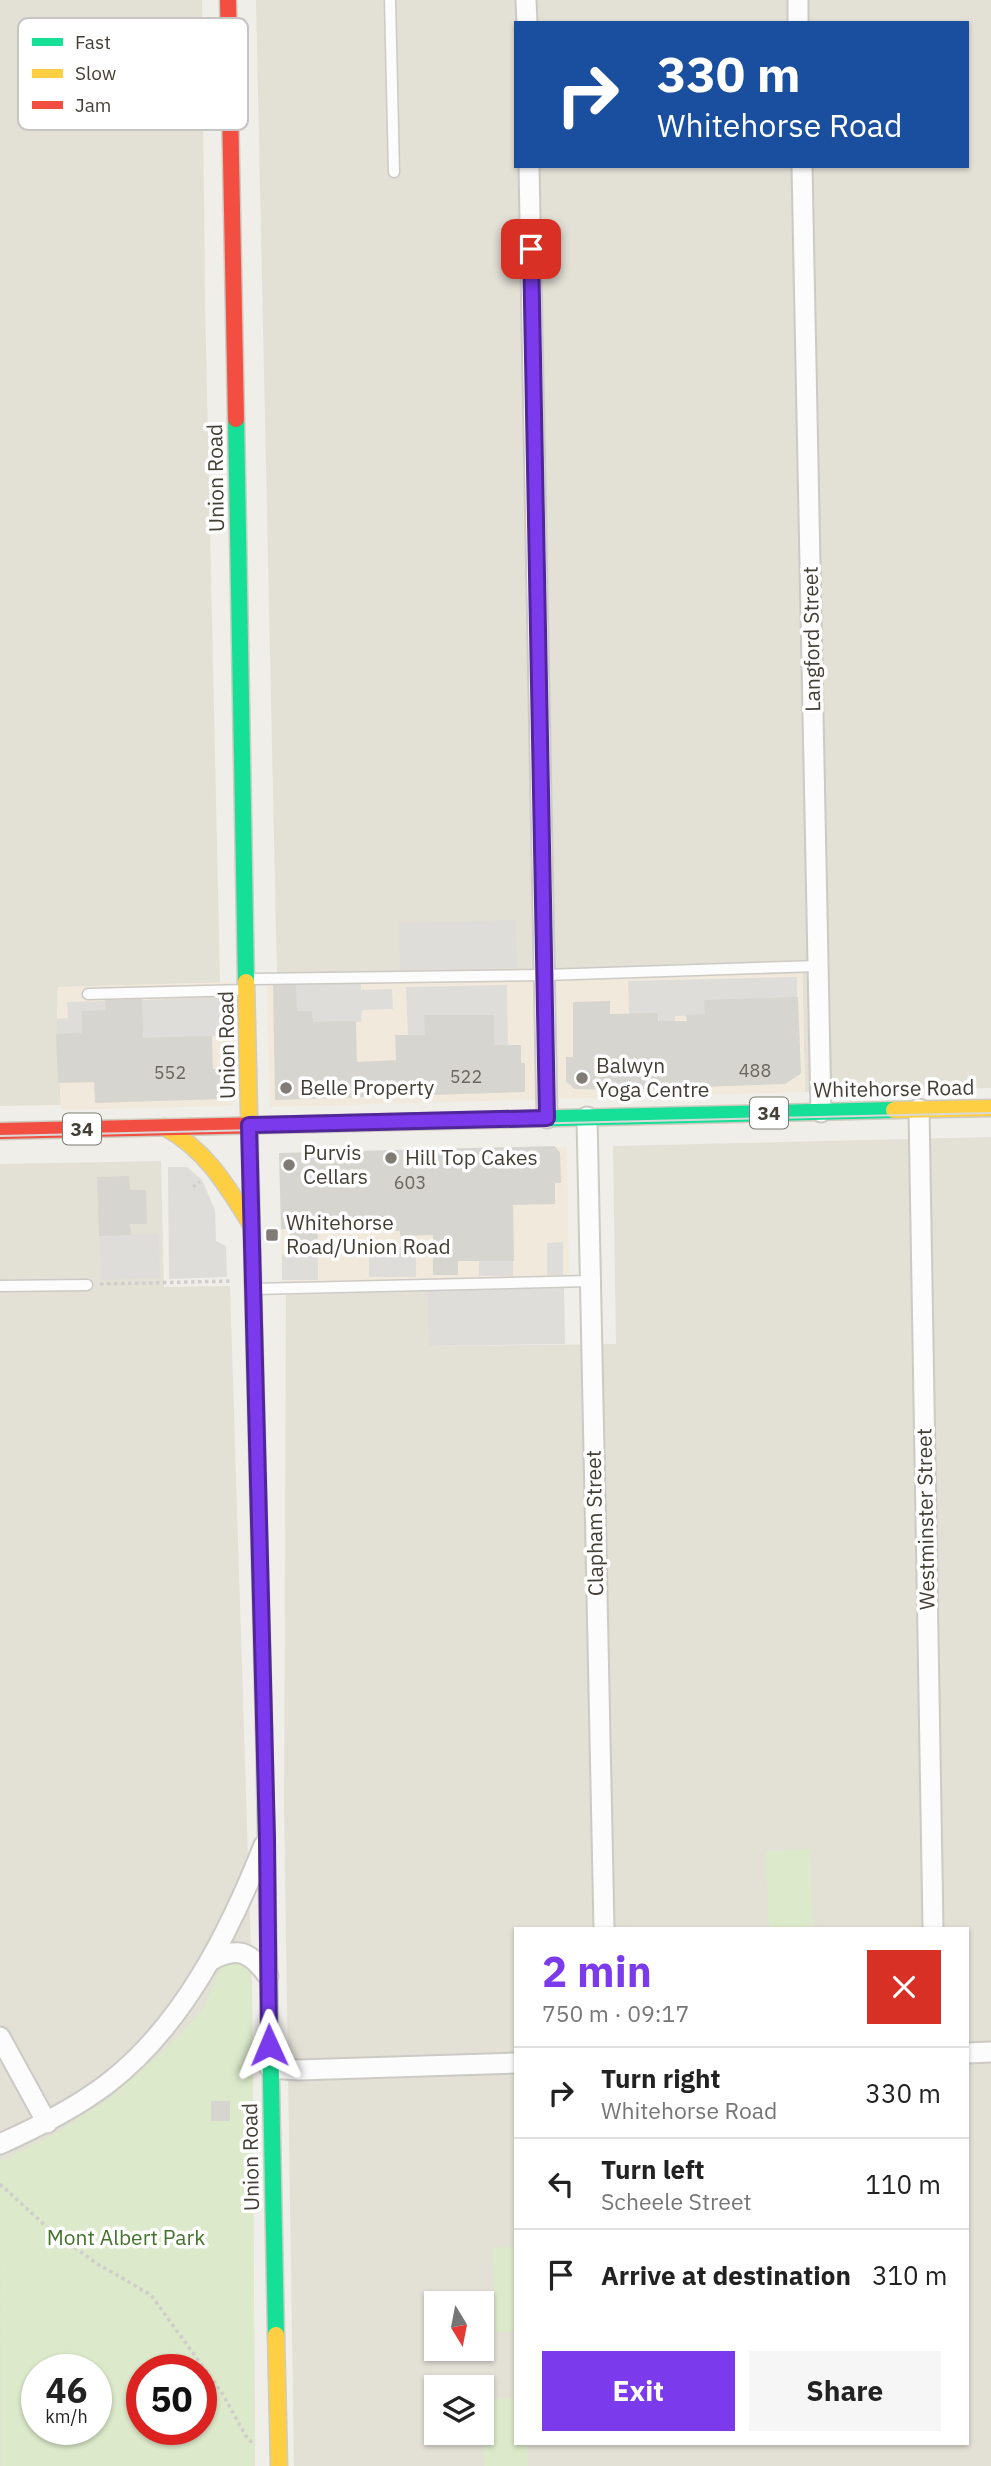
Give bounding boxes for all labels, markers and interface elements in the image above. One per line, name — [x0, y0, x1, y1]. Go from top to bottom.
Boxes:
legend — [18, 18, 248, 130]
text: Fast — [75, 30, 111, 54]
text: 330 m — [657, 42, 801, 105]
icon: right — [542, 49, 633, 140]
text: Slow — [75, 61, 116, 85]
text: Jam — [75, 93, 111, 117]
text: Whitehorse Road — [657, 104, 902, 146]
pin — [501, 219, 561, 279]
icon: arrive — [512, 230, 550, 268]
street label: Union Road — [200, 424, 230, 532]
street label: Langford Street — [796, 566, 826, 712]
street label: Union Road — [211, 991, 241, 1099]
place label: Balwyn Yoga Centre — [596, 1051, 709, 1103]
house number: 488 — [739, 1059, 771, 1082]
house number: 552 — [154, 1061, 186, 1084]
house number: 522 — [450, 1065, 482, 1088]
marker: Balwyn Yoga Centre — [574, 1070, 590, 1086]
place label: Belle Property — [300, 1073, 435, 1101]
street label: Whitehorse Road — [813, 1073, 975, 1103]
marker: Belle Property — [278, 1080, 294, 1096]
road number: 34 — [750, 1098, 788, 1128]
road number: 34 — [63, 1114, 101, 1144]
place label: Purvis Cellars — [303, 1138, 368, 1190]
place label: Hill Top Cakes — [405, 1143, 538, 1171]
marker: Hill Top Cakes — [383, 1150, 399, 1166]
marker: Purvis Cellars — [281, 1157, 297, 1173]
house number: 603 — [394, 1171, 426, 1194]
place label: Whitehorse Road/Union Road — [286, 1208, 451, 1260]
marker: Whitehorse Road/Union Road — [264, 1227, 280, 1243]
street label: Westminster Street — [909, 1428, 941, 1610]
street label: Clapham Street — [579, 1450, 609, 1596]
text: 2 min — [542, 1944, 652, 1999]
button: close — [867, 1950, 941, 2024]
text: 750 m · 09:17 — [542, 1998, 689, 2028]
position arrow — [232, 2008, 306, 2082]
text: Turn right — [601, 2061, 720, 2095]
icon: right — [542, 2074, 580, 2112]
text: 330 m — [865, 2076, 941, 2110]
text: Whitehorse Road — [601, 2095, 777, 2125]
street label: Union Road — [235, 2103, 265, 2211]
text: Turn left — [601, 2152, 704, 2186]
icon: left — [542, 2165, 580, 2203]
text: 110 m — [865, 2167, 941, 2201]
text: Scheele Street — [601, 2186, 752, 2216]
park label: Mont Albert Park — [47, 2223, 205, 2251]
icon: arrive — [542, 2256, 580, 2294]
text: Arrive at destination — [601, 2258, 851, 2292]
text: 310 m — [872, 2258, 948, 2292]
north arrow — [424, 2291, 494, 2361]
map controls — [424, 2291, 494, 2445]
button: Exit — [542, 2351, 735, 2431]
button: Share — [749, 2351, 941, 2431]
speed limit sign: 50 — [126, 2354, 217, 2445]
text: 46 — [45, 2367, 88, 2413]
button: layers — [424, 2375, 494, 2445]
text: km/h — [45, 2405, 88, 2428]

